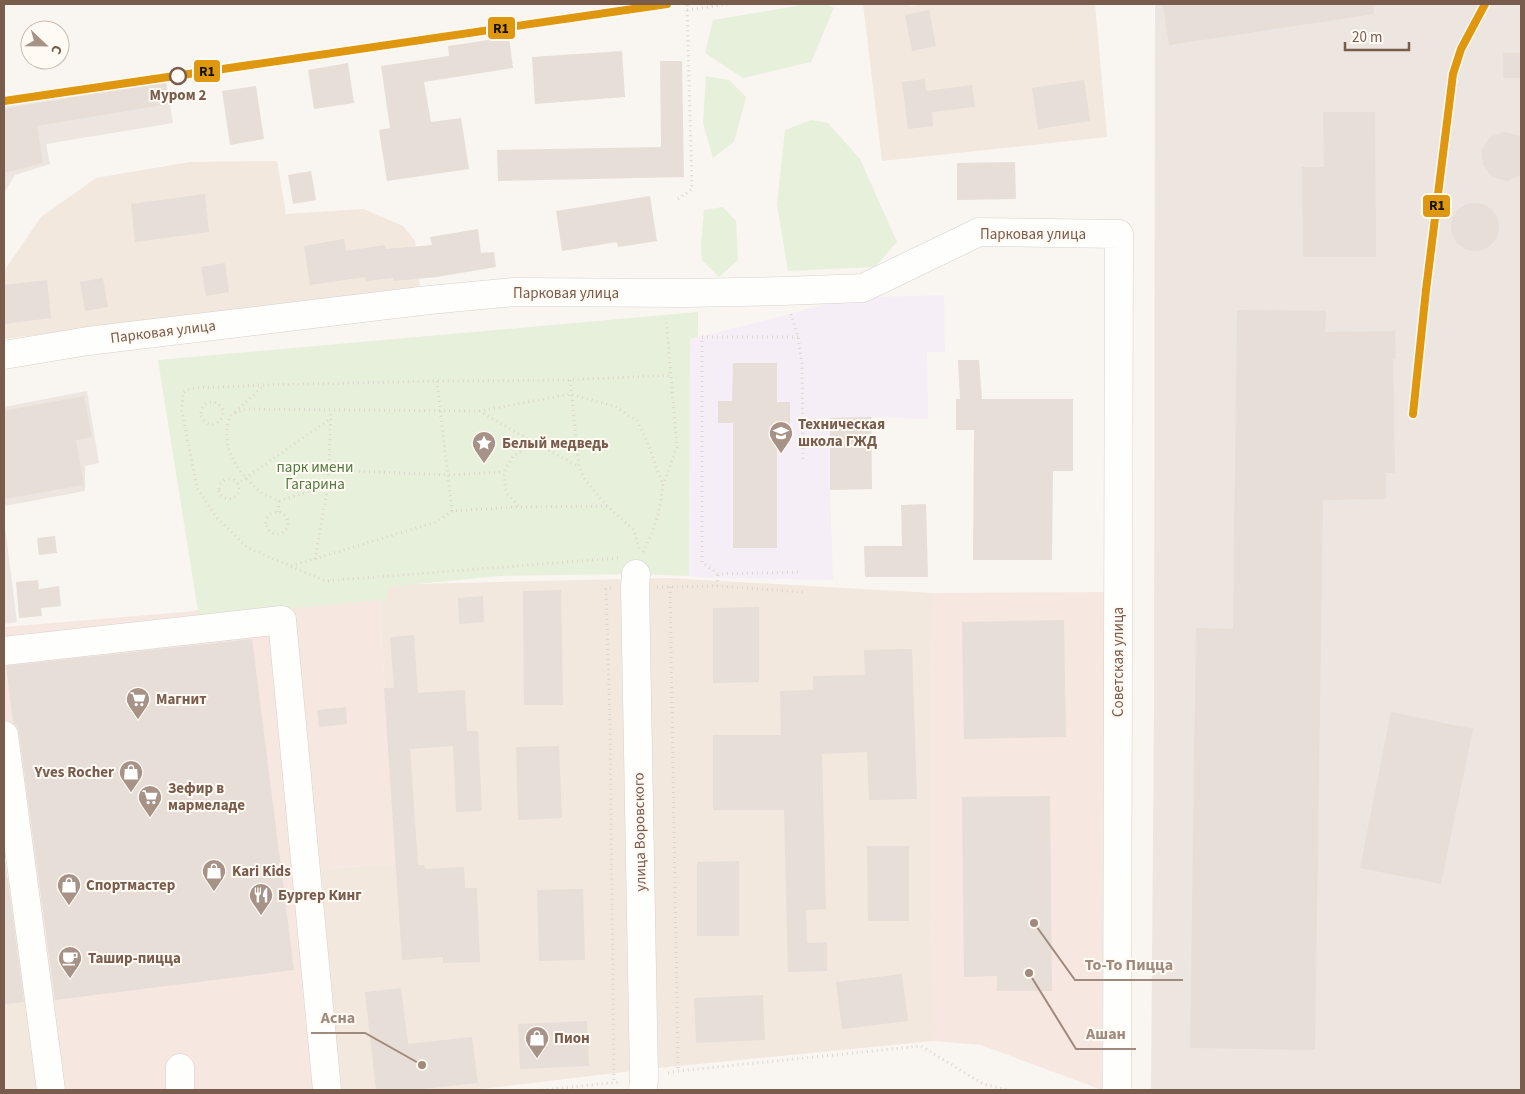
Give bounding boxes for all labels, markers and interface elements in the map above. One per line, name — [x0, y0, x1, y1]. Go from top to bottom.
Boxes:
line badge: R1 — [487, 16, 516, 40]
text: R1 — [493, 19, 509, 39]
north arrow — [20, 20, 70, 70]
scale bar — [1345, 20, 1409, 52]
text: 20 m — [1352, 27, 1382, 48]
text: С — [45, 42, 67, 57]
line badge: R1 — [193, 59, 221, 83]
text: R1 — [199, 62, 215, 82]
marker: Муром 2 — [169, 67, 187, 85]
place label: Муром 2 — [150, 85, 207, 106]
line badge: R1 — [1422, 194, 1451, 218]
text: R1 — [1429, 196, 1445, 216]
street label: Парковая улица — [980, 224, 1086, 245]
street label: Парковая улица — [513, 283, 619, 304]
street label: Парковая улица — [109, 315, 217, 349]
place label: Техническая школа ГЖД — [798, 414, 885, 452]
school or university icon: Техническая школа ГЖД — [768, 420, 794, 454]
place icon: Белый медведь — [471, 430, 497, 464]
place label: Белый медведь — [502, 433, 609, 454]
park label: парк имени Гагарина — [277, 457, 353, 495]
street label: Советская улица — [1108, 607, 1129, 717]
supermarket icon: Магнит — [125, 686, 151, 720]
place label: Магнит — [156, 689, 207, 710]
shop icon: Yves Rocher — [118, 759, 144, 793]
place label: Yves Rocher — [34, 762, 114, 783]
street label: улица Воровского — [628, 772, 652, 892]
place label: Зефир в мармеладе — [168, 778, 245, 816]
supermarket icon: Зефир в мармеладе — [137, 784, 163, 818]
shop icon: Kari Kids — [201, 858, 227, 892]
place label: Kari Kids — [232, 861, 291, 882]
shop icon: Спортмастер — [56, 872, 82, 906]
place label: Спортмастер — [86, 875, 176, 896]
restaurant icon: Бургер Кинг — [248, 882, 274, 916]
place label: Бургер Кинг — [278, 885, 362, 906]
cafe icon: Ташир-пицца — [57, 945, 83, 979]
place label: Ташир-пицца — [88, 948, 181, 969]
callout: То-То Пицца — [1075, 949, 1183, 980]
text: То-То Пицца — [1085, 954, 1173, 976]
callout: Асна — [311, 1002, 365, 1033]
text: Асна — [320, 1007, 355, 1029]
callout: Ашан — [1076, 1018, 1136, 1049]
text: Ашан — [1085, 1023, 1126, 1045]
shop icon: Пион — [524, 1025, 550, 1059]
place label: Пион — [554, 1028, 590, 1049]

